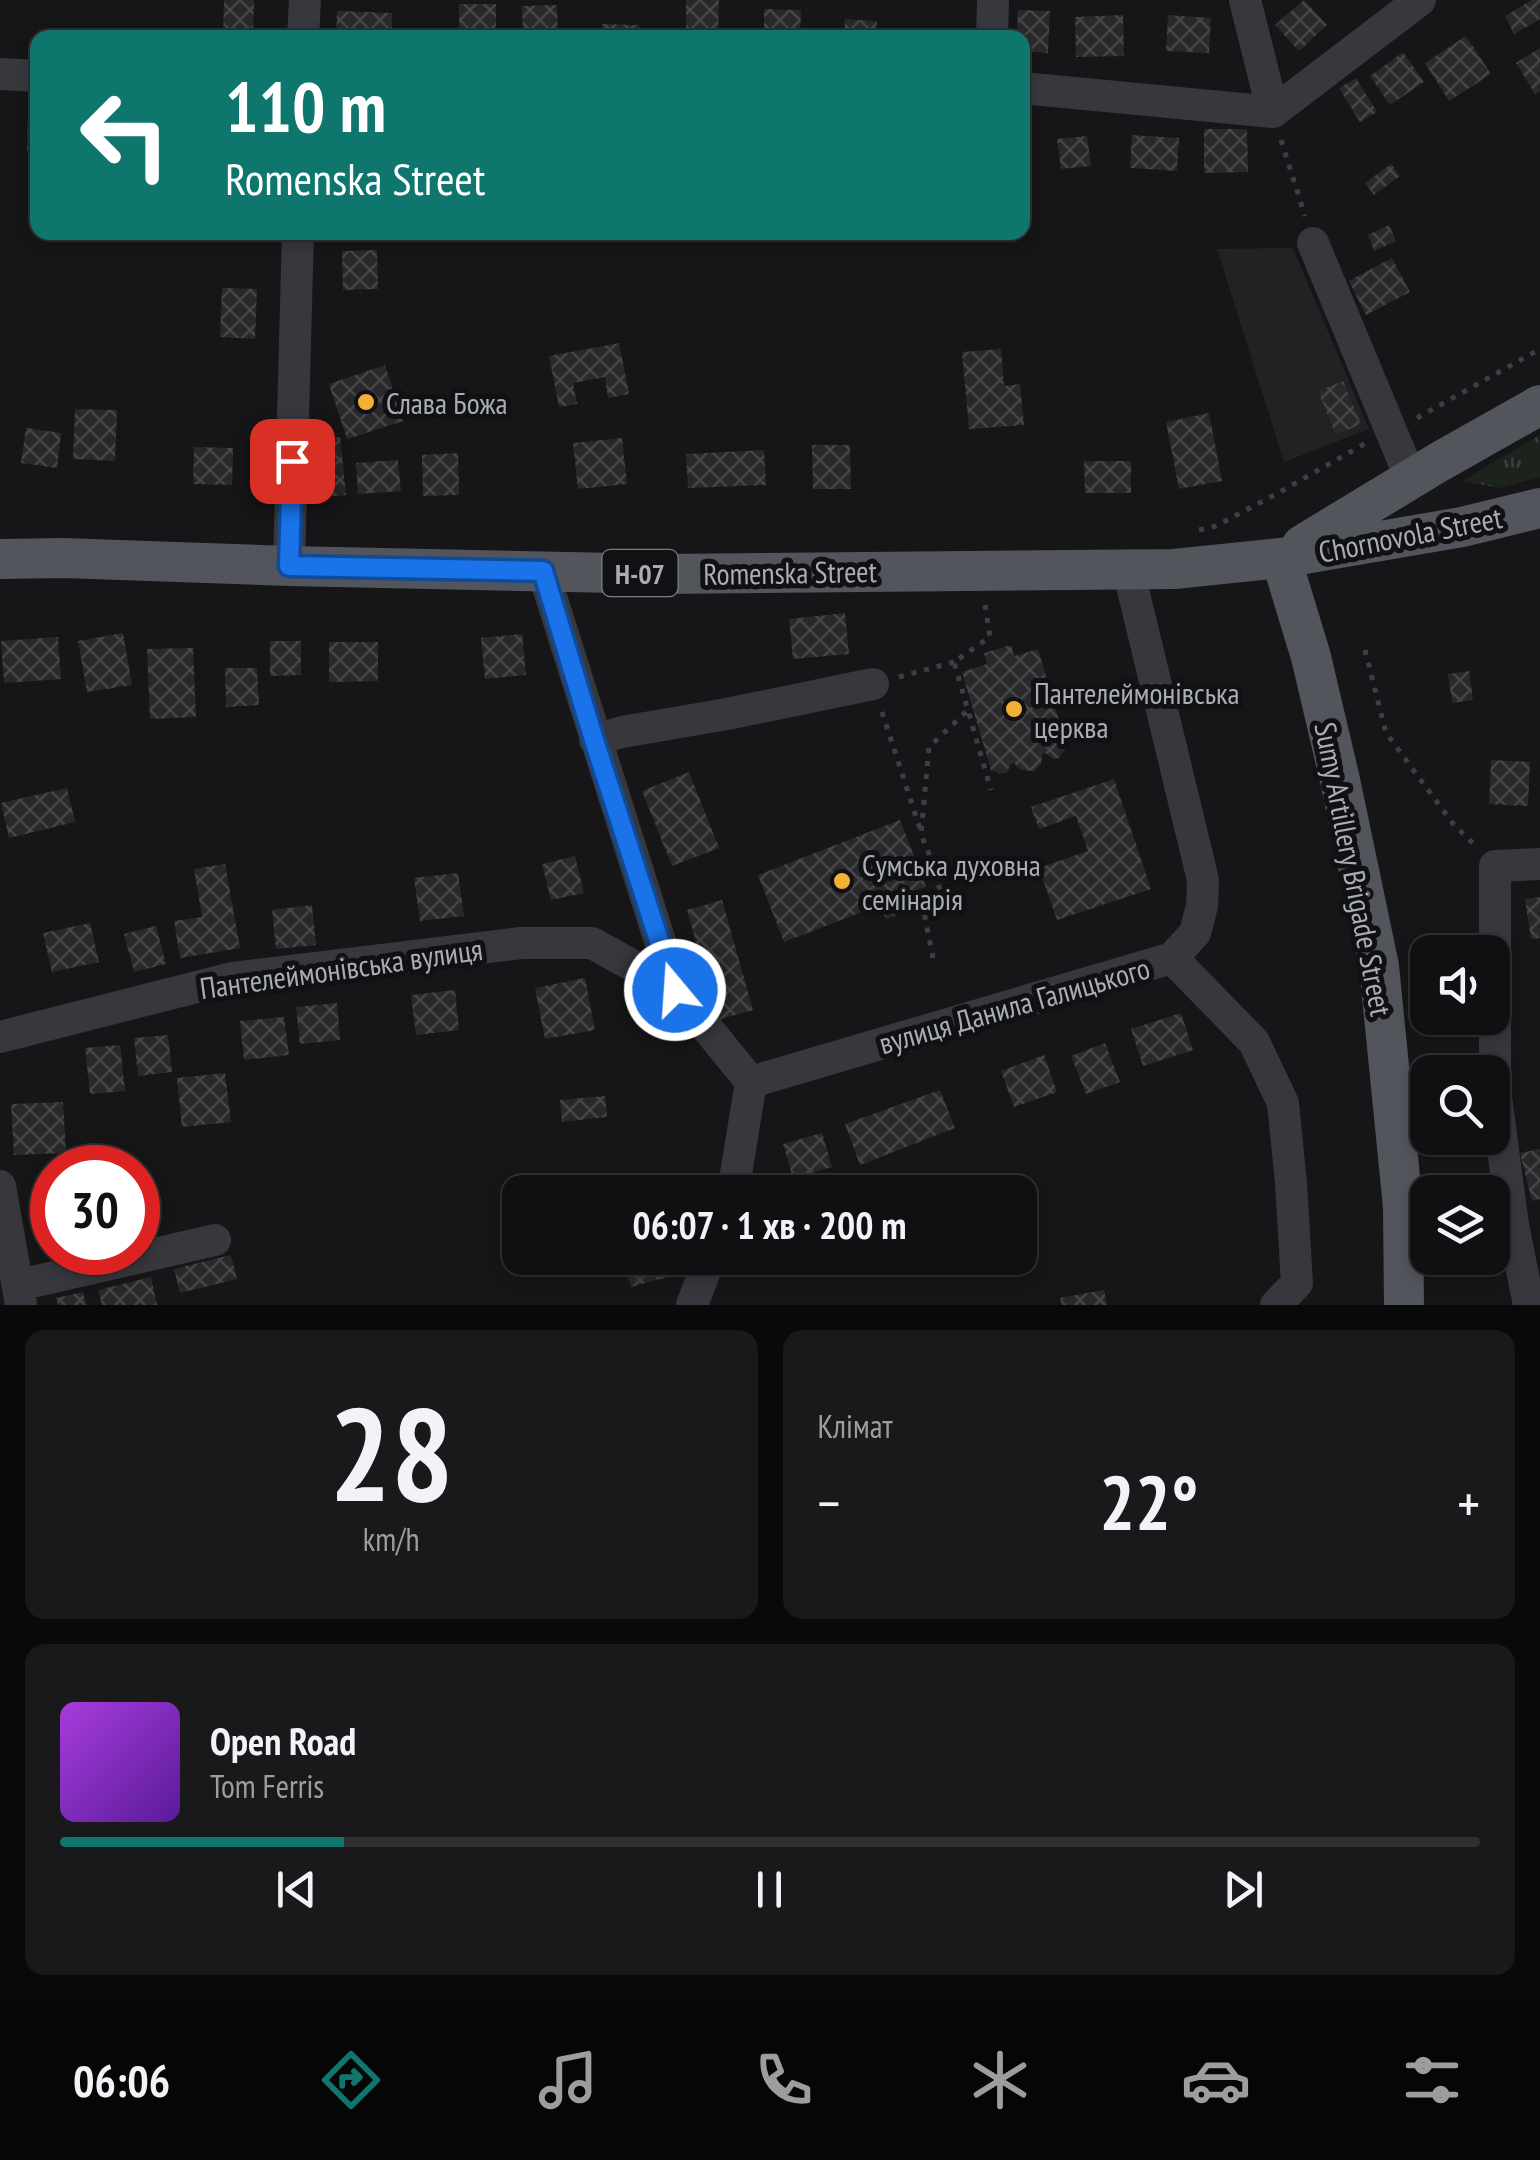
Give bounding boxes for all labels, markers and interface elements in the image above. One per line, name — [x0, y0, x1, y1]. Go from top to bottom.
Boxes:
text: 110 m — [225, 61, 386, 151]
icon: left — [60, 70, 190, 200]
text: Romenska Street — [225, 149, 485, 207]
place label: Слава Божа — [386, 383, 508, 422]
marker: Слава Божа — [355, 391, 377, 413]
pin — [250, 419, 335, 504]
icon: arrive — [265, 434, 320, 489]
street label: Chornovola Street — [1315, 497, 1506, 571]
road number: Н-07 — [602, 550, 678, 596]
street label: Romenska Street — [703, 551, 878, 593]
place label: Пантелеймонівська церква — [1034, 673, 1240, 746]
marker: Пантелеймонівська церква — [1003, 698, 1025, 720]
street label: Sumy Artillery Brigade Street — [1306, 719, 1402, 1020]
place label: Сумська духовна семінарія — [862, 845, 1041, 918]
marker: Сумська духовна семінарія — [831, 870, 853, 892]
street label: Пантелеймонівська вулиця — [197, 929, 485, 1007]
map controls — [1410, 935, 1510, 1275]
button: sound — [1410, 935, 1510, 1035]
position arrow — [623, 938, 727, 1042]
street label: вулиця Данила Галицького — [874, 948, 1154, 1062]
button: search — [1410, 1055, 1510, 1155]
speed limit sign: 30 — [30, 1145, 160, 1275]
button: layers — [1410, 1175, 1510, 1275]
text: 06:07 · 1 хв · 200 m — [633, 1200, 906, 1249]
text: 28 — [329, 1369, 453, 1537]
text: Клімат — [818, 1405, 893, 1447]
text: 22° — [1099, 1454, 1198, 1551]
text: − — [818, 1467, 840, 1538]
text: + — [1457, 1467, 1480, 1538]
text: km/h — [363, 1518, 420, 1560]
text: Open Road — [210, 1716, 356, 1765]
text: Tom Ferris — [210, 1765, 324, 1807]
icon: previous — [269, 1862, 324, 1917]
icon: pause — [742, 1862, 797, 1917]
icon: next — [1216, 1862, 1271, 1917]
icon: directions — [316, 2045, 386, 2115]
icon: music — [533, 2045, 603, 2115]
icon: phone — [749, 2045, 819, 2115]
icon: climate — [965, 2045, 1035, 2115]
icon: car — [1181, 2045, 1251, 2115]
icon: filters — [1397, 2045, 1467, 2115]
text: 06:06 — [73, 2051, 170, 2109]

